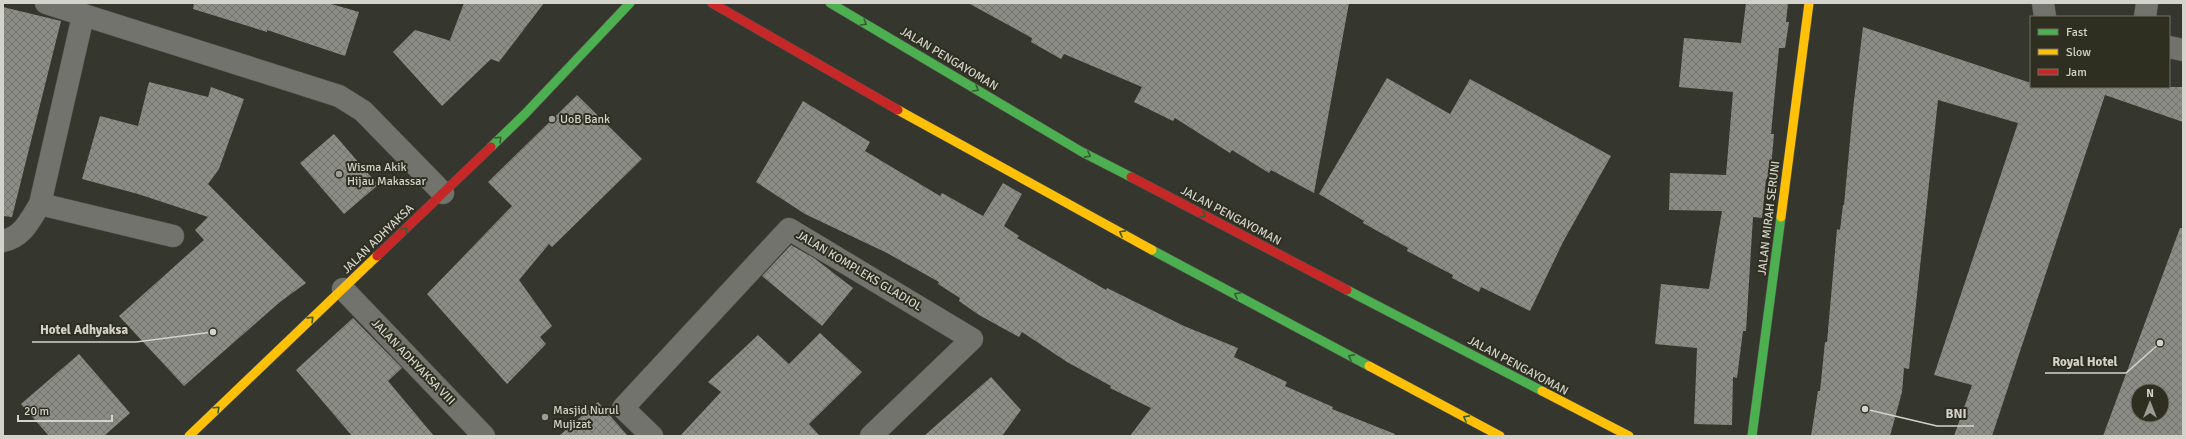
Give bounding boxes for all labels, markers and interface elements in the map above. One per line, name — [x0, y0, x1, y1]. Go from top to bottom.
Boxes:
legend — [2030, 16, 2170, 88]
one-way arrow — [860, 18, 867, 25]
street label: JALAN PENGAYOMAN — [897, 24, 1001, 94]
text: Fast — [2066, 25, 2087, 40]
text: Slow — [2066, 45, 2091, 60]
text: Jam — [2066, 65, 2087, 80]
one-way arrow — [972, 84, 979, 91]
place label: UoB Bank — [560, 112, 610, 127]
marker: UoB Bank — [547, 114, 557, 124]
one-way arrow — [494, 136, 502, 144]
one-way arrow — [1084, 150, 1091, 157]
place label: Wisma Akik Hijau Makassar — [347, 160, 426, 189]
street label: JALAN MIRAH SERUNI — [1755, 160, 1783, 276]
marker: Wisma Akik Hijau Makassar — [334, 169, 344, 179]
street label: JALAN PENGAYOMAN — [1178, 183, 1284, 249]
street label: JALAN ADHYAKSA — [339, 201, 417, 277]
one-way arrow — [1199, 210, 1207, 218]
one-way arrow — [400, 227, 408, 234]
street label: JALAN KOMPLEKS GLADIOL — [793, 227, 925, 315]
one-way arrow — [1119, 231, 1126, 238]
one-way arrow — [1233, 293, 1241, 300]
one-way arrow — [306, 316, 314, 324]
street label: JALAN ADHYAKSA VIII — [368, 316, 458, 408]
callout: Hotel Adhyaksa — [32, 317, 136, 342]
text: Hotel Adhyaksa — [40, 322, 128, 338]
street label: JALAN PENGAYOMAN — [1465, 333, 1571, 399]
callout: Royal Hotel — [2045, 348, 2126, 373]
one-way arrow — [1348, 354, 1355, 361]
text: Royal Hotel — [2052, 354, 2118, 370]
north arrow — [2130, 383, 2170, 423]
text: N — [2146, 387, 2154, 400]
scale bar — [18, 397, 112, 423]
callout: BNI — [1937, 401, 1974, 426]
place label: Masjid Nurul Mujizat — [553, 403, 619, 432]
text: 20 m — [24, 404, 49, 419]
one-way arrow — [212, 406, 220, 414]
text: BNI — [1945, 406, 1967, 422]
marker: Masjid Nurul Mujizat — [540, 412, 550, 422]
one-way arrow — [1463, 415, 1470, 422]

